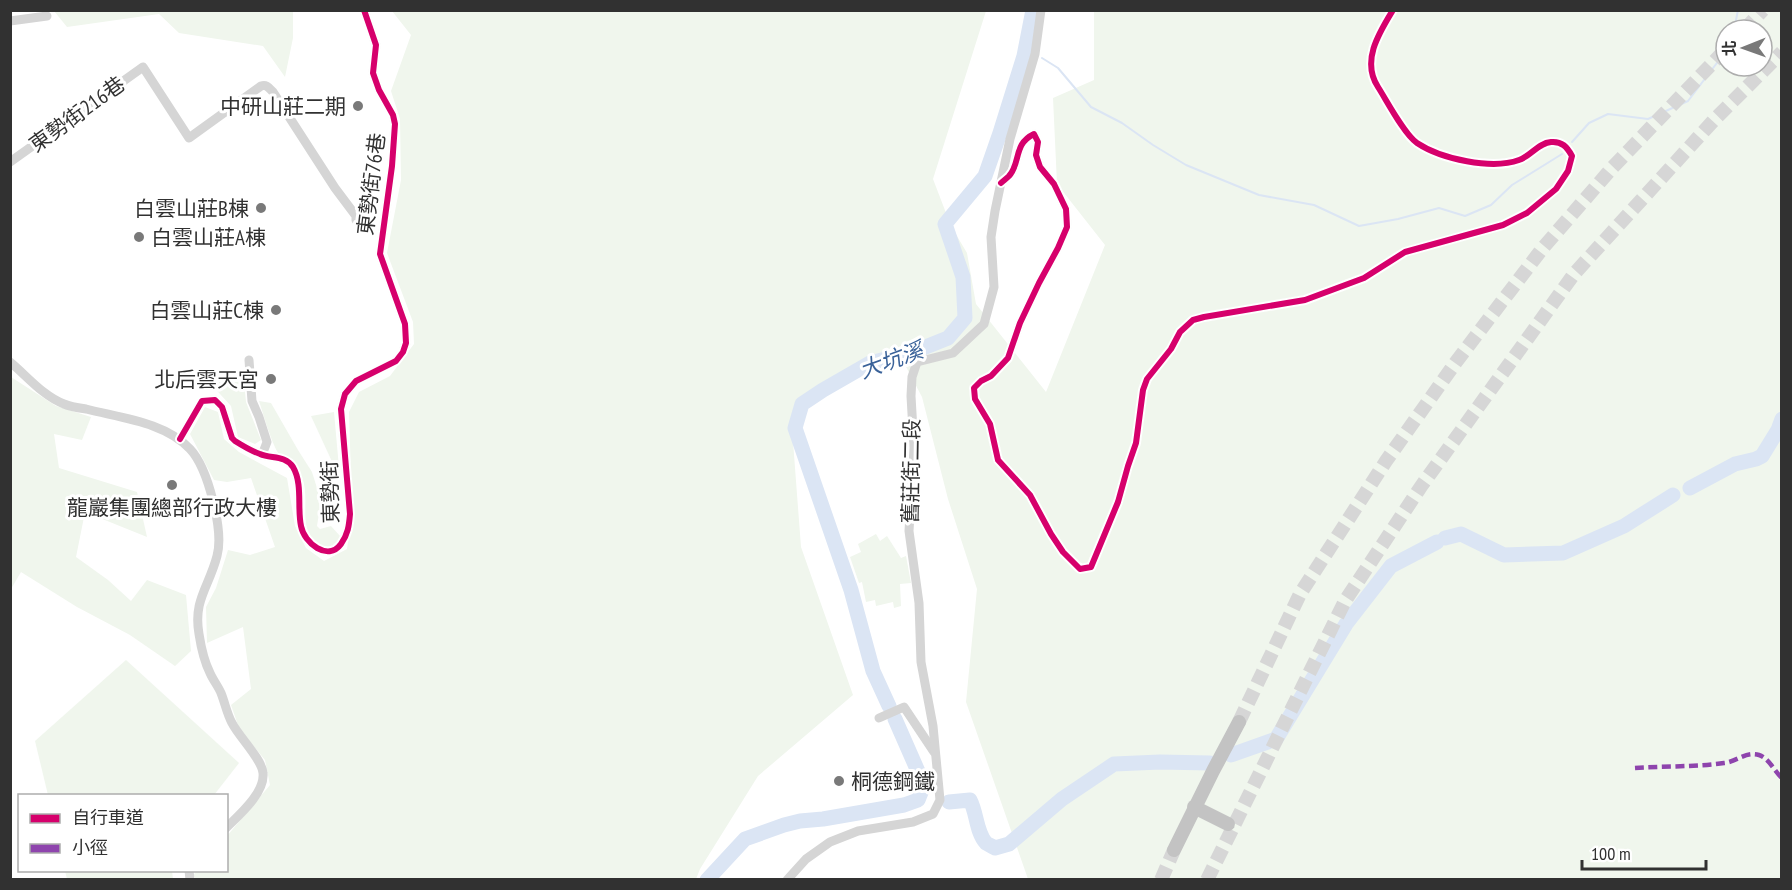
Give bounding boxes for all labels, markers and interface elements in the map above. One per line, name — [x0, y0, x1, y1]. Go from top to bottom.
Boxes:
north arrow — [1714, 18, 1774, 78]
text: 北 — [1719, 40, 1739, 56]
street label: 東勢街216巷 — [24, 70, 130, 158]
place label: 中研山莊二期 — [220, 93, 346, 120]
marker: 中研山莊二期 — [351, 99, 365, 113]
street label: 東勢街76巷 — [351, 131, 391, 237]
place label: 白雲山莊B棟 — [134, 195, 249, 222]
marker: 白雲山莊B棟 — [254, 201, 268, 215]
place label: 白雲山莊A棟 — [151, 224, 266, 251]
marker: 白雲山莊A棟 — [132, 230, 146, 244]
place label: 白雲山莊C棟 — [149, 297, 264, 324]
marker: 白雲山莊C棟 — [269, 303, 283, 317]
water label: 大坑溪 — [855, 335, 930, 384]
place label: 北后雲天宮 — [154, 366, 259, 393]
marker: 北后雲天宮 — [264, 372, 278, 386]
street label: 舊莊街二段 — [897, 418, 925, 524]
street label: 東勢街 — [315, 460, 345, 524]
marker: 龍巖集團總部行政大樓 — [165, 478, 179, 492]
place label: 龍巖集團總部行政大樓 — [67, 494, 277, 521]
place label: 桐德鋼鐵 — [851, 768, 935, 795]
marker: 桐德鋼鐵 — [832, 774, 846, 788]
legend — [18, 794, 228, 872]
text: 自行車道 — [72, 806, 144, 829]
scale bar — [1582, 833, 1706, 871]
text: 小徑 — [72, 836, 108, 859]
text: 100 m — [1591, 842, 1631, 865]

